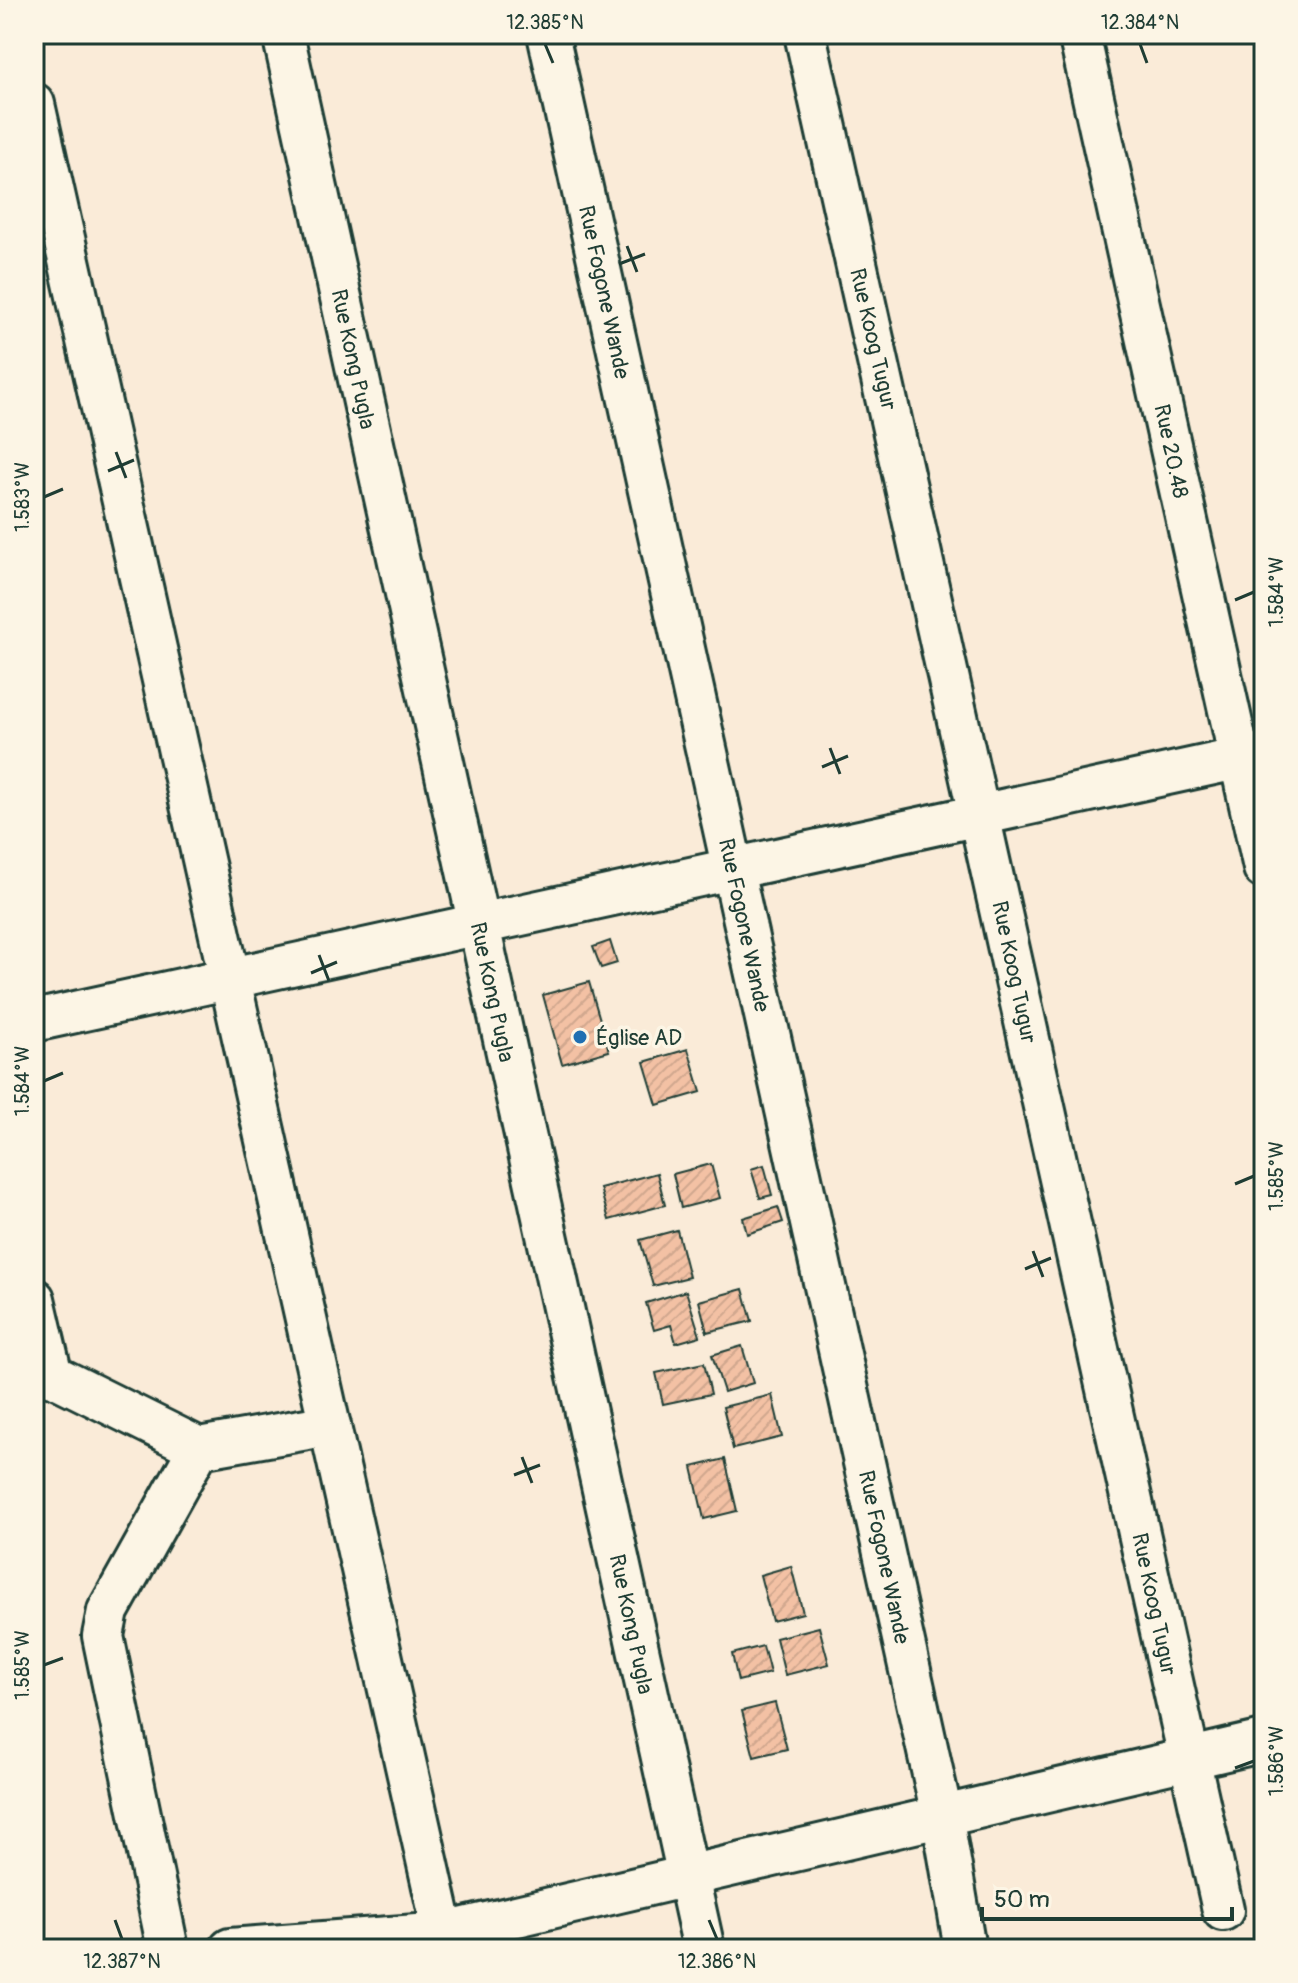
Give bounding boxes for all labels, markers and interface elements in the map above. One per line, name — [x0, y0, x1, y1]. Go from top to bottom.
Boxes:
text: 12.385°N — [506, 10, 584, 35]
text: 12.384°N — [1101, 10, 1179, 35]
street label: Rue Fogone Wande — [572, 203, 636, 382]
street label: Rue Koog Tugur — [843, 266, 903, 413]
street label: Rue Kong Pugla — [325, 287, 382, 432]
street label: Rue 20.48 — [1147, 402, 1195, 501]
text: 1.583°W — [10, 462, 35, 532]
text: 1.584°W — [1264, 557, 1289, 627]
street label: Rue Fogone Wande — [712, 836, 776, 1015]
street label: Rue Koog Tugur — [985, 898, 1043, 1046]
street label: Rue Kong Pugla — [464, 920, 521, 1065]
place label: Église AD — [596, 1024, 682, 1052]
marker: Église AD — [571, 1028, 589, 1046]
text: 1.584°W — [10, 1046, 35, 1116]
text: 1.585°W — [1264, 1141, 1289, 1211]
street label: Rue Fogone Wande — [852, 1468, 916, 1647]
street label: Rue Koog Tugur — [1125, 1530, 1183, 1678]
street label: Rue Kong Pugla — [603, 1552, 660, 1697]
text: 1.585°W — [10, 1630, 35, 1700]
text: 1.586°W — [1264, 1726, 1289, 1796]
scale bar — [982, 1871, 1232, 1921]
text: 50 m — [994, 1885, 1050, 1914]
text: 12.387°N — [83, 1949, 161, 1974]
text: 12.386°N — [678, 1949, 756, 1974]

